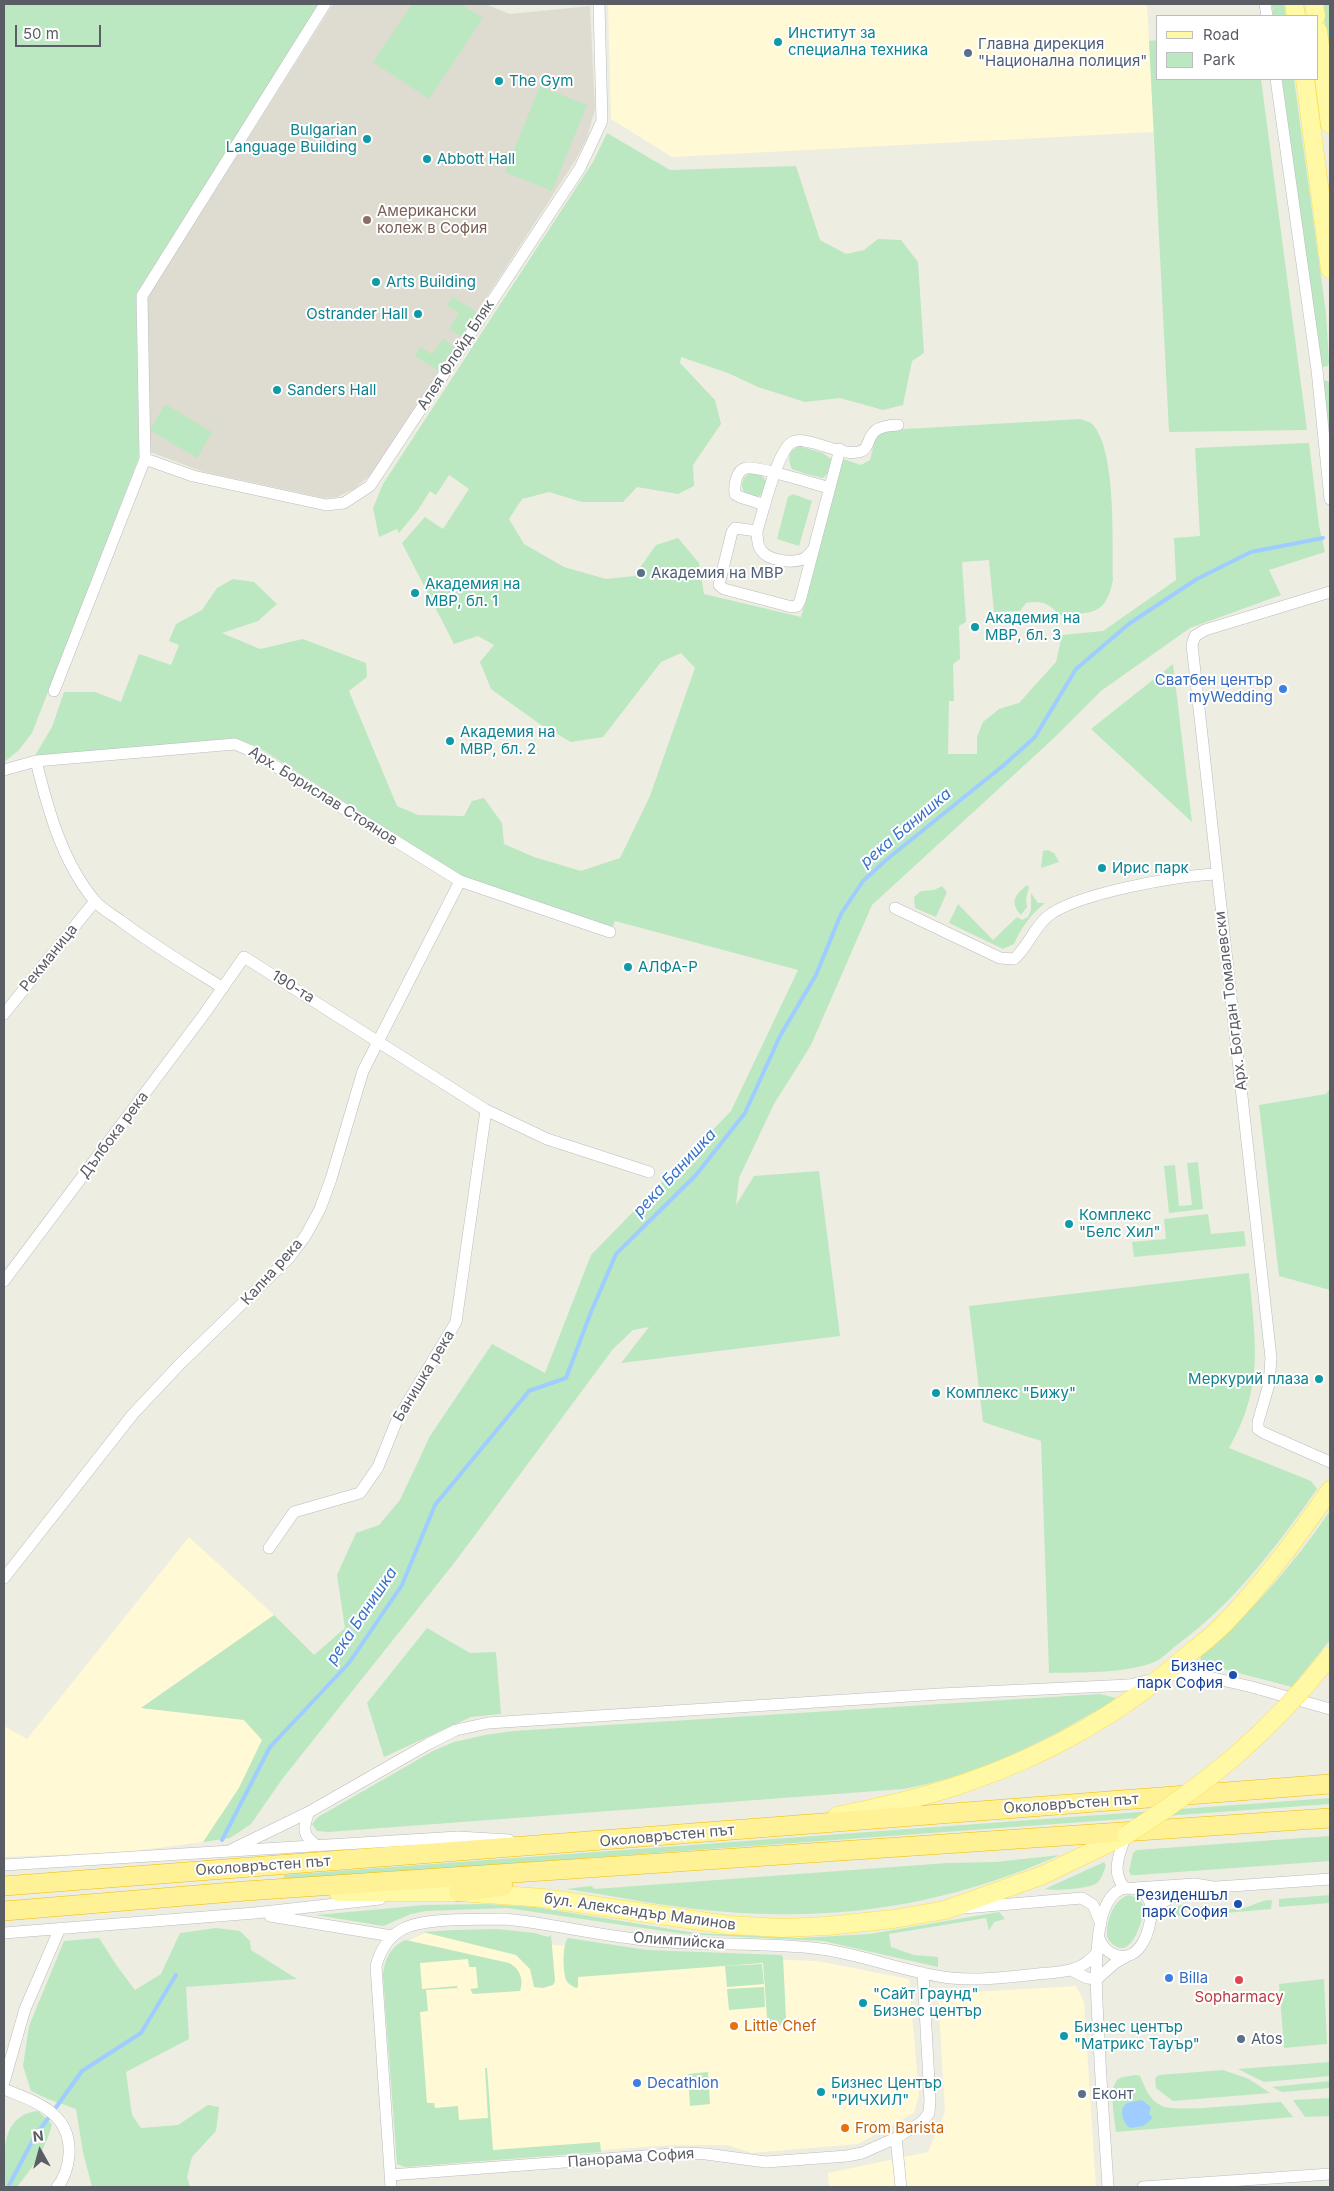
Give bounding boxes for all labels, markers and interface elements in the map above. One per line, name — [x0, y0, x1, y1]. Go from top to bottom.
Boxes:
scale bar — [18, 15, 104, 47]
legend — [1156, 15, 1319, 80]
text: 50 m — [23, 24, 59, 43]
place label: Институт за специална техника — [788, 24, 928, 59]
text: Road — [1203, 25, 1239, 44]
place label: Главна дирекция "Национална полиция" — [978, 35, 1147, 70]
marker: Институт за специална техника — [772, 36, 784, 48]
marker: Главна дирекция "Национална полиция" — [962, 47, 974, 59]
text: Park — [1203, 50, 1235, 69]
place label: The Gym — [509, 72, 573, 90]
marker: The Gym — [493, 75, 505, 87]
place label: Bulgarian Language Building — [226, 121, 357, 156]
marker: Bulgarian Language Building — [361, 133, 373, 145]
place label: Abbott Hall — [437, 150, 515, 168]
marker: Abbott Hall — [421, 153, 433, 165]
place label: Американски колеж в София — [377, 202, 487, 237]
marker: Американски колеж в София — [361, 214, 373, 226]
place label: Arts Building — [386, 273, 476, 291]
marker: Arts Building — [370, 276, 382, 288]
street label: Алея Флойд Бляк — [414, 297, 498, 413]
place label: Ostrander Hall — [306, 305, 408, 323]
marker: Ostrander Hall — [412, 308, 424, 320]
place label: Sanders Hall — [287, 381, 376, 399]
marker: Sanders Hall — [271, 384, 283, 396]
place label: Академия на МВР — [651, 564, 783, 582]
marker: Академия на МВР — [635, 567, 647, 579]
place label: Академия на МВР, бл. 1 — [425, 575, 520, 610]
marker: Академия на МВР, бл. 1 — [409, 587, 421, 599]
place label: Академия на МВР, бл. 3 — [985, 609, 1080, 644]
marker: Академия на МВР, бл. 3 — [969, 621, 981, 633]
place label: Сватбен център myWedding — [1155, 671, 1273, 706]
marker: Сватбен център myWedding — [1277, 683, 1289, 695]
place label: Академия на МВР, бл. 2 — [460, 723, 555, 758]
marker: Академия на МВР, бл. 2 — [444, 735, 456, 747]
street label: Арх. Борислав Стоянов — [245, 743, 401, 849]
water label: река Банишка — [857, 784, 955, 872]
place label: Ирис парк — [1112, 859, 1189, 877]
marker: Ирис парк — [1096, 862, 1108, 874]
street label: Арх. Богдан Томалевски — [1211, 910, 1251, 1092]
street label: Рекманица — [16, 921, 82, 995]
place label: АЛФА-Р — [638, 958, 698, 976]
marker: АЛФА-Р — [622, 961, 634, 973]
street label: 190-та — [268, 967, 318, 1007]
street label: Дълбока река — [76, 1088, 152, 1182]
water label: река Банишка — [630, 1125, 720, 1221]
place label: Комплекс "Белс Хил" — [1079, 1206, 1161, 1241]
marker: Комплекс "Белс Хил" — [1063, 1218, 1075, 1230]
street label: Кална река — [238, 1235, 306, 1309]
street label: Банишка река — [390, 1327, 458, 1425]
place label: Меркурий плаза — [1188, 1370, 1309, 1388]
marker: Меркурий плаза — [1313, 1373, 1325, 1385]
place label: Комплекс "Бижу" — [946, 1384, 1076, 1402]
marker: Комплекс "Бижу" — [930, 1387, 942, 1399]
water label: река Банишка — [323, 1564, 401, 1668]
place label: Бизнес парк София — [1137, 1657, 1223, 1692]
marker: Бизнес парк София — [1227, 1669, 1239, 1681]
street label: Околовръстен път — [1003, 1790, 1139, 1818]
street label: Околовръстен път — [599, 1821, 735, 1851]
street label: Околовръстен път — [195, 1852, 331, 1880]
place label: Резиденшъл парк София — [1136, 1886, 1228, 1921]
street label: бул. Александър Малинов — [543, 1890, 737, 1934]
marker: Резиденшъл парк София — [1232, 1898, 1244, 1910]
street label: Олимпийска — [632, 1929, 726, 1953]
place label: Billa — [1179, 1969, 1208, 1987]
marker: Billa — [1163, 1972, 1175, 1984]
marker: Sopharmacy — [1233, 1974, 1245, 1986]
place label: "Сайт Граунд" Бизнес център — [873, 1985, 982, 2020]
place label: Sopharmacy — [1194, 1988, 1284, 2006]
marker: "Сайт Граунд" Бизнес център — [857, 1997, 869, 2009]
place label: Little Chef — [744, 2017, 816, 2035]
place label: Бизнес център "Матрикс Тауър" — [1074, 2018, 1200, 2053]
marker: Little Chef — [728, 2020, 740, 2032]
marker: Бизнес център "Матрикс Тауър" — [1058, 2030, 1070, 2042]
place label: Atos — [1251, 2030, 1283, 2048]
marker: Atos — [1235, 2033, 1247, 2045]
place label: Decathlon — [647, 2074, 719, 2092]
place label: Бизнес Център "РИЧХИЛ" — [831, 2074, 942, 2109]
marker: Decathlon — [631, 2077, 643, 2089]
place label: Еконт — [1092, 2085, 1134, 2103]
marker: Бизнес Център "РИЧХИЛ" — [815, 2086, 827, 2098]
marker: Еконт — [1076, 2088, 1088, 2100]
place label: From Barista — [855, 2119, 944, 2137]
marker: From Barista — [839, 2122, 851, 2134]
north arrow — [15, 2126, 65, 2176]
text: N — [32, 2127, 44, 2145]
street label: Панорама София — [567, 2145, 695, 2171]

